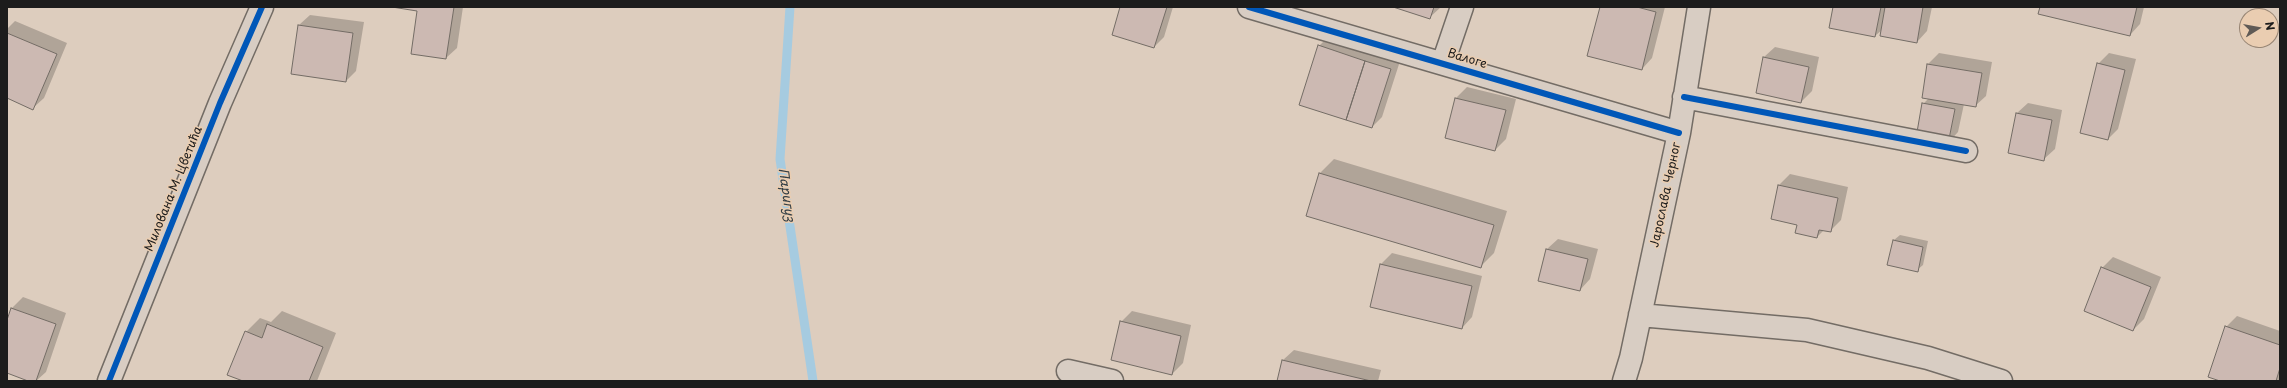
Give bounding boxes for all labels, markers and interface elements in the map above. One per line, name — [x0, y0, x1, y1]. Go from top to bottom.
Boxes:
north arrow — [2239, 8, 2279, 48]
text: N — [2261, 20, 2279, 32]
street label: Валоге — [1445, 46, 1489, 72]
street label: Милована М. Цветића — [142, 124, 206, 254]
street label: Јарослава Черног — [1648, 141, 1684, 249]
water label: Паригуз — [775, 167, 797, 223]

